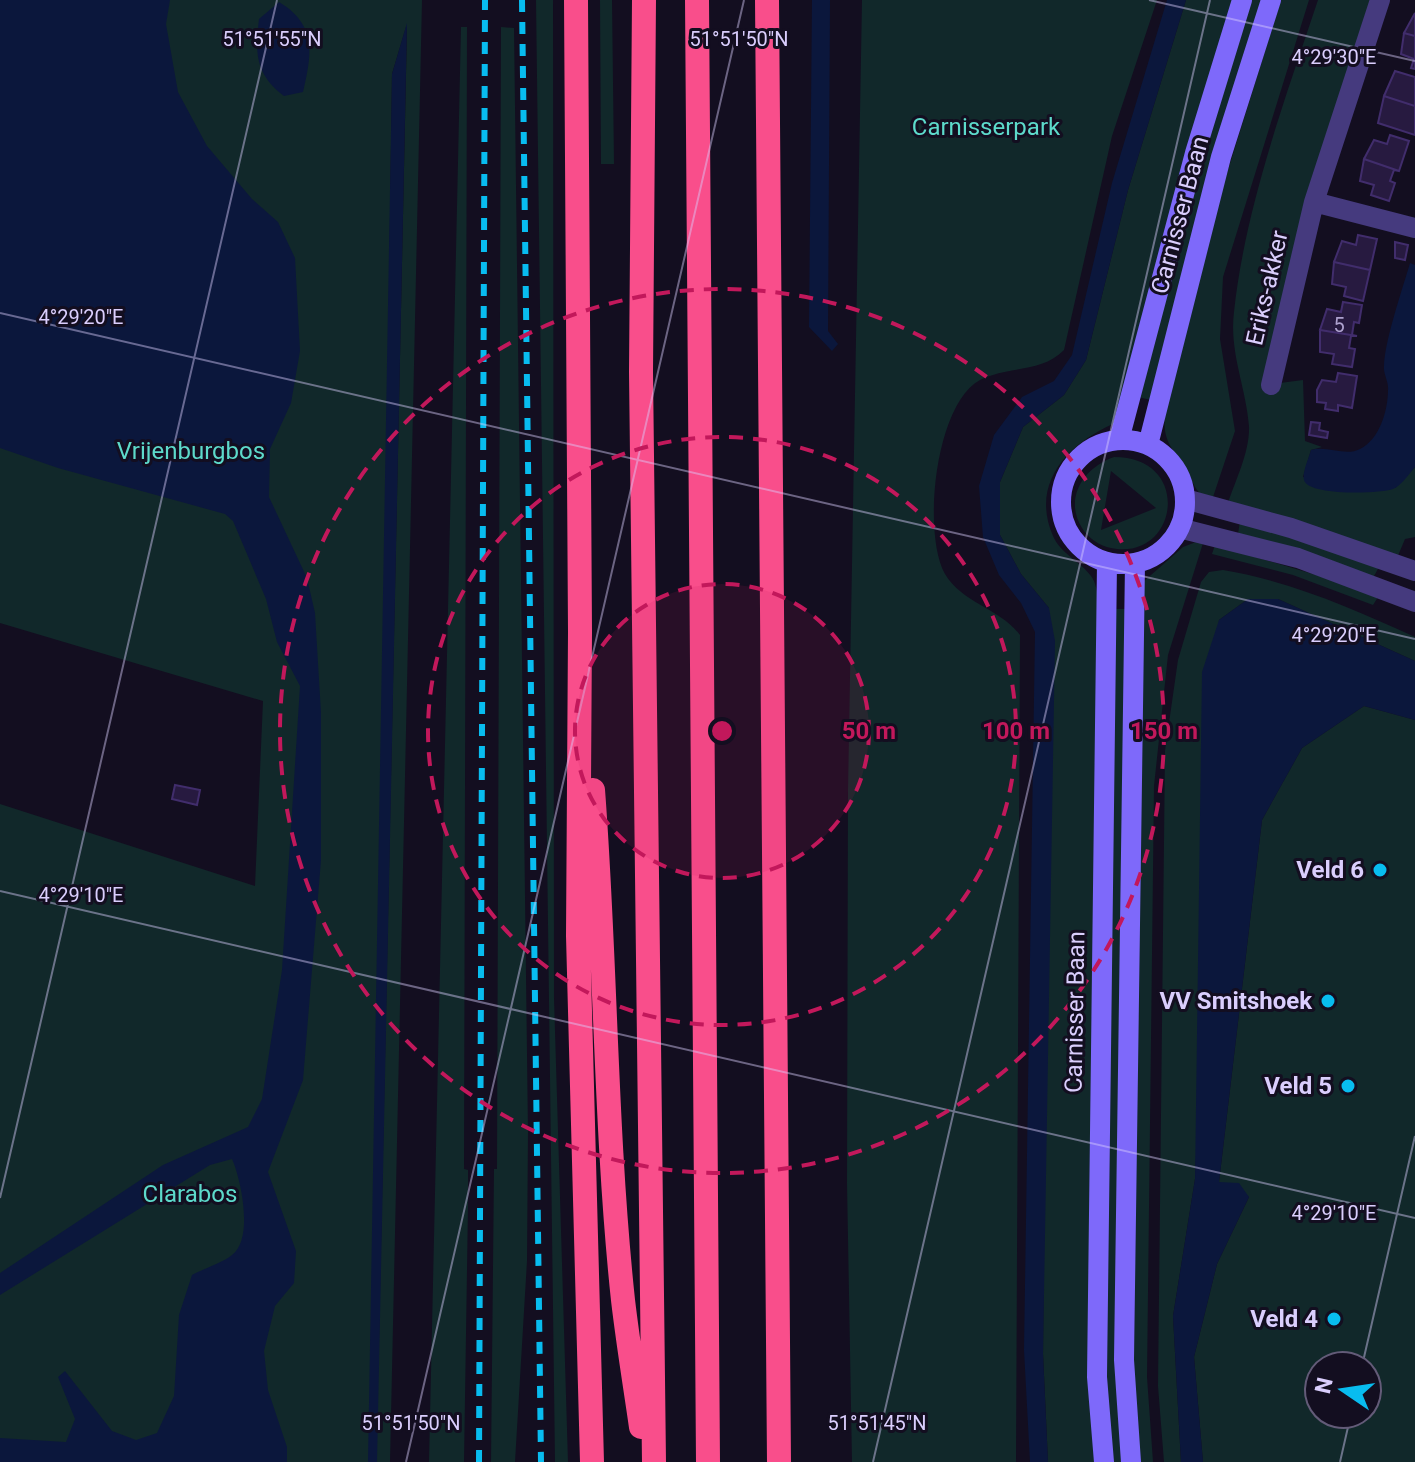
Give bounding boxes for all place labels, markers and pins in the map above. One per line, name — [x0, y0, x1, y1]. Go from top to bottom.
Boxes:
centre of rings — [708, 717, 736, 745]
place label: Veld 6 — [1296, 856, 1364, 884]
marker: Veld 6 — [1371, 861, 1389, 879]
place label: VV Smitshoek — [1160, 987, 1313, 1015]
marker: VV Smitshoek — [1319, 992, 1337, 1010]
place label: Veld 5 — [1264, 1072, 1332, 1100]
marker: Veld 5 — [1339, 1077, 1357, 1095]
place label: Veld 4 — [1250, 1305, 1318, 1333]
marker: Veld 4 — [1325, 1310, 1343, 1328]

